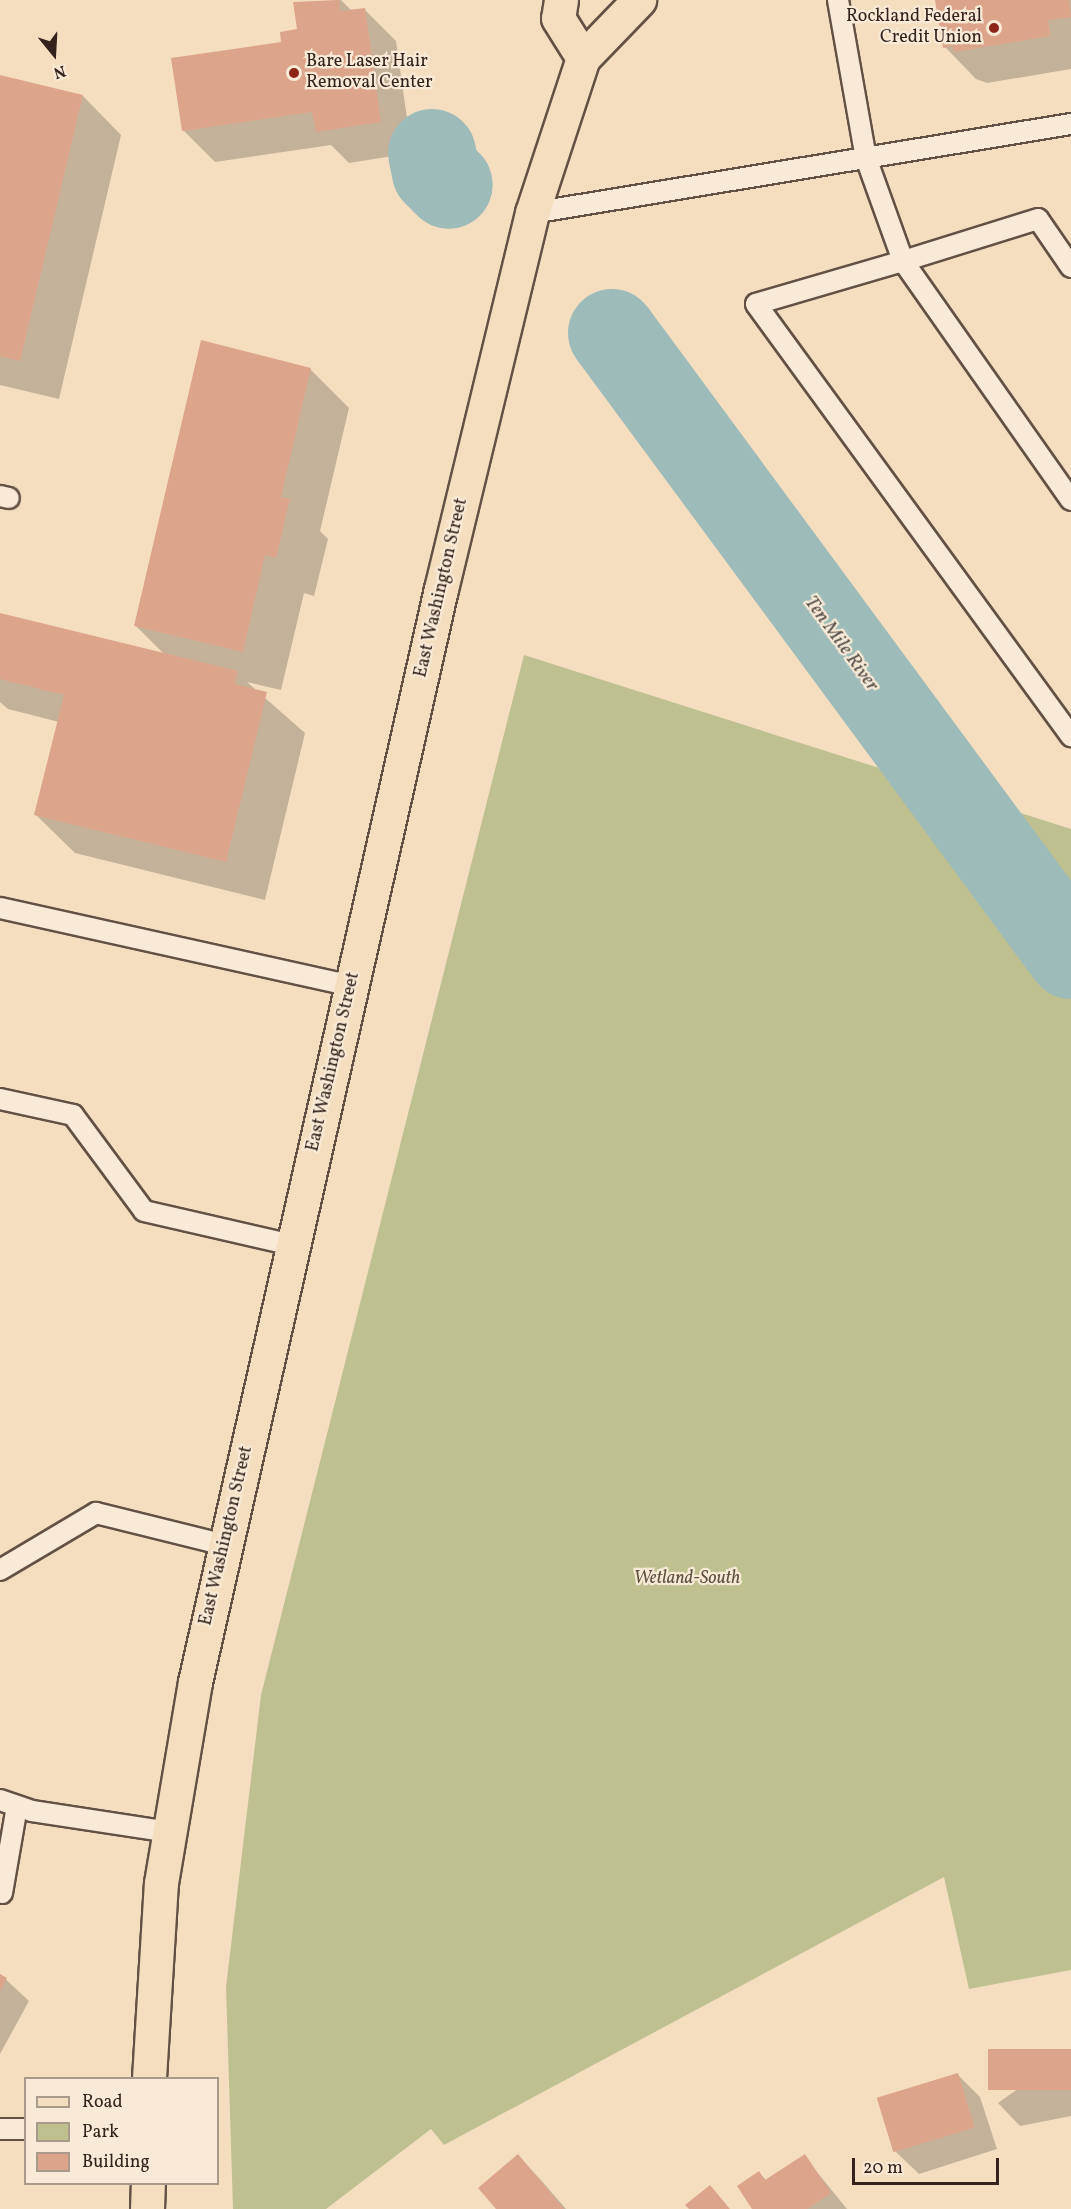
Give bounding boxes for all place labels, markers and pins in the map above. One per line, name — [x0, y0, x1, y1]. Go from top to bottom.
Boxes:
place label: Rockland Federal Credit Union — [846, 7, 982, 50]
marker: Rockland Federal Credit Union — [987, 21, 1001, 35]
place label: Bare Laser Hair Removal Center — [306, 52, 433, 94]
marker: Bare Laser Hair Removal Center — [287, 66, 301, 80]

